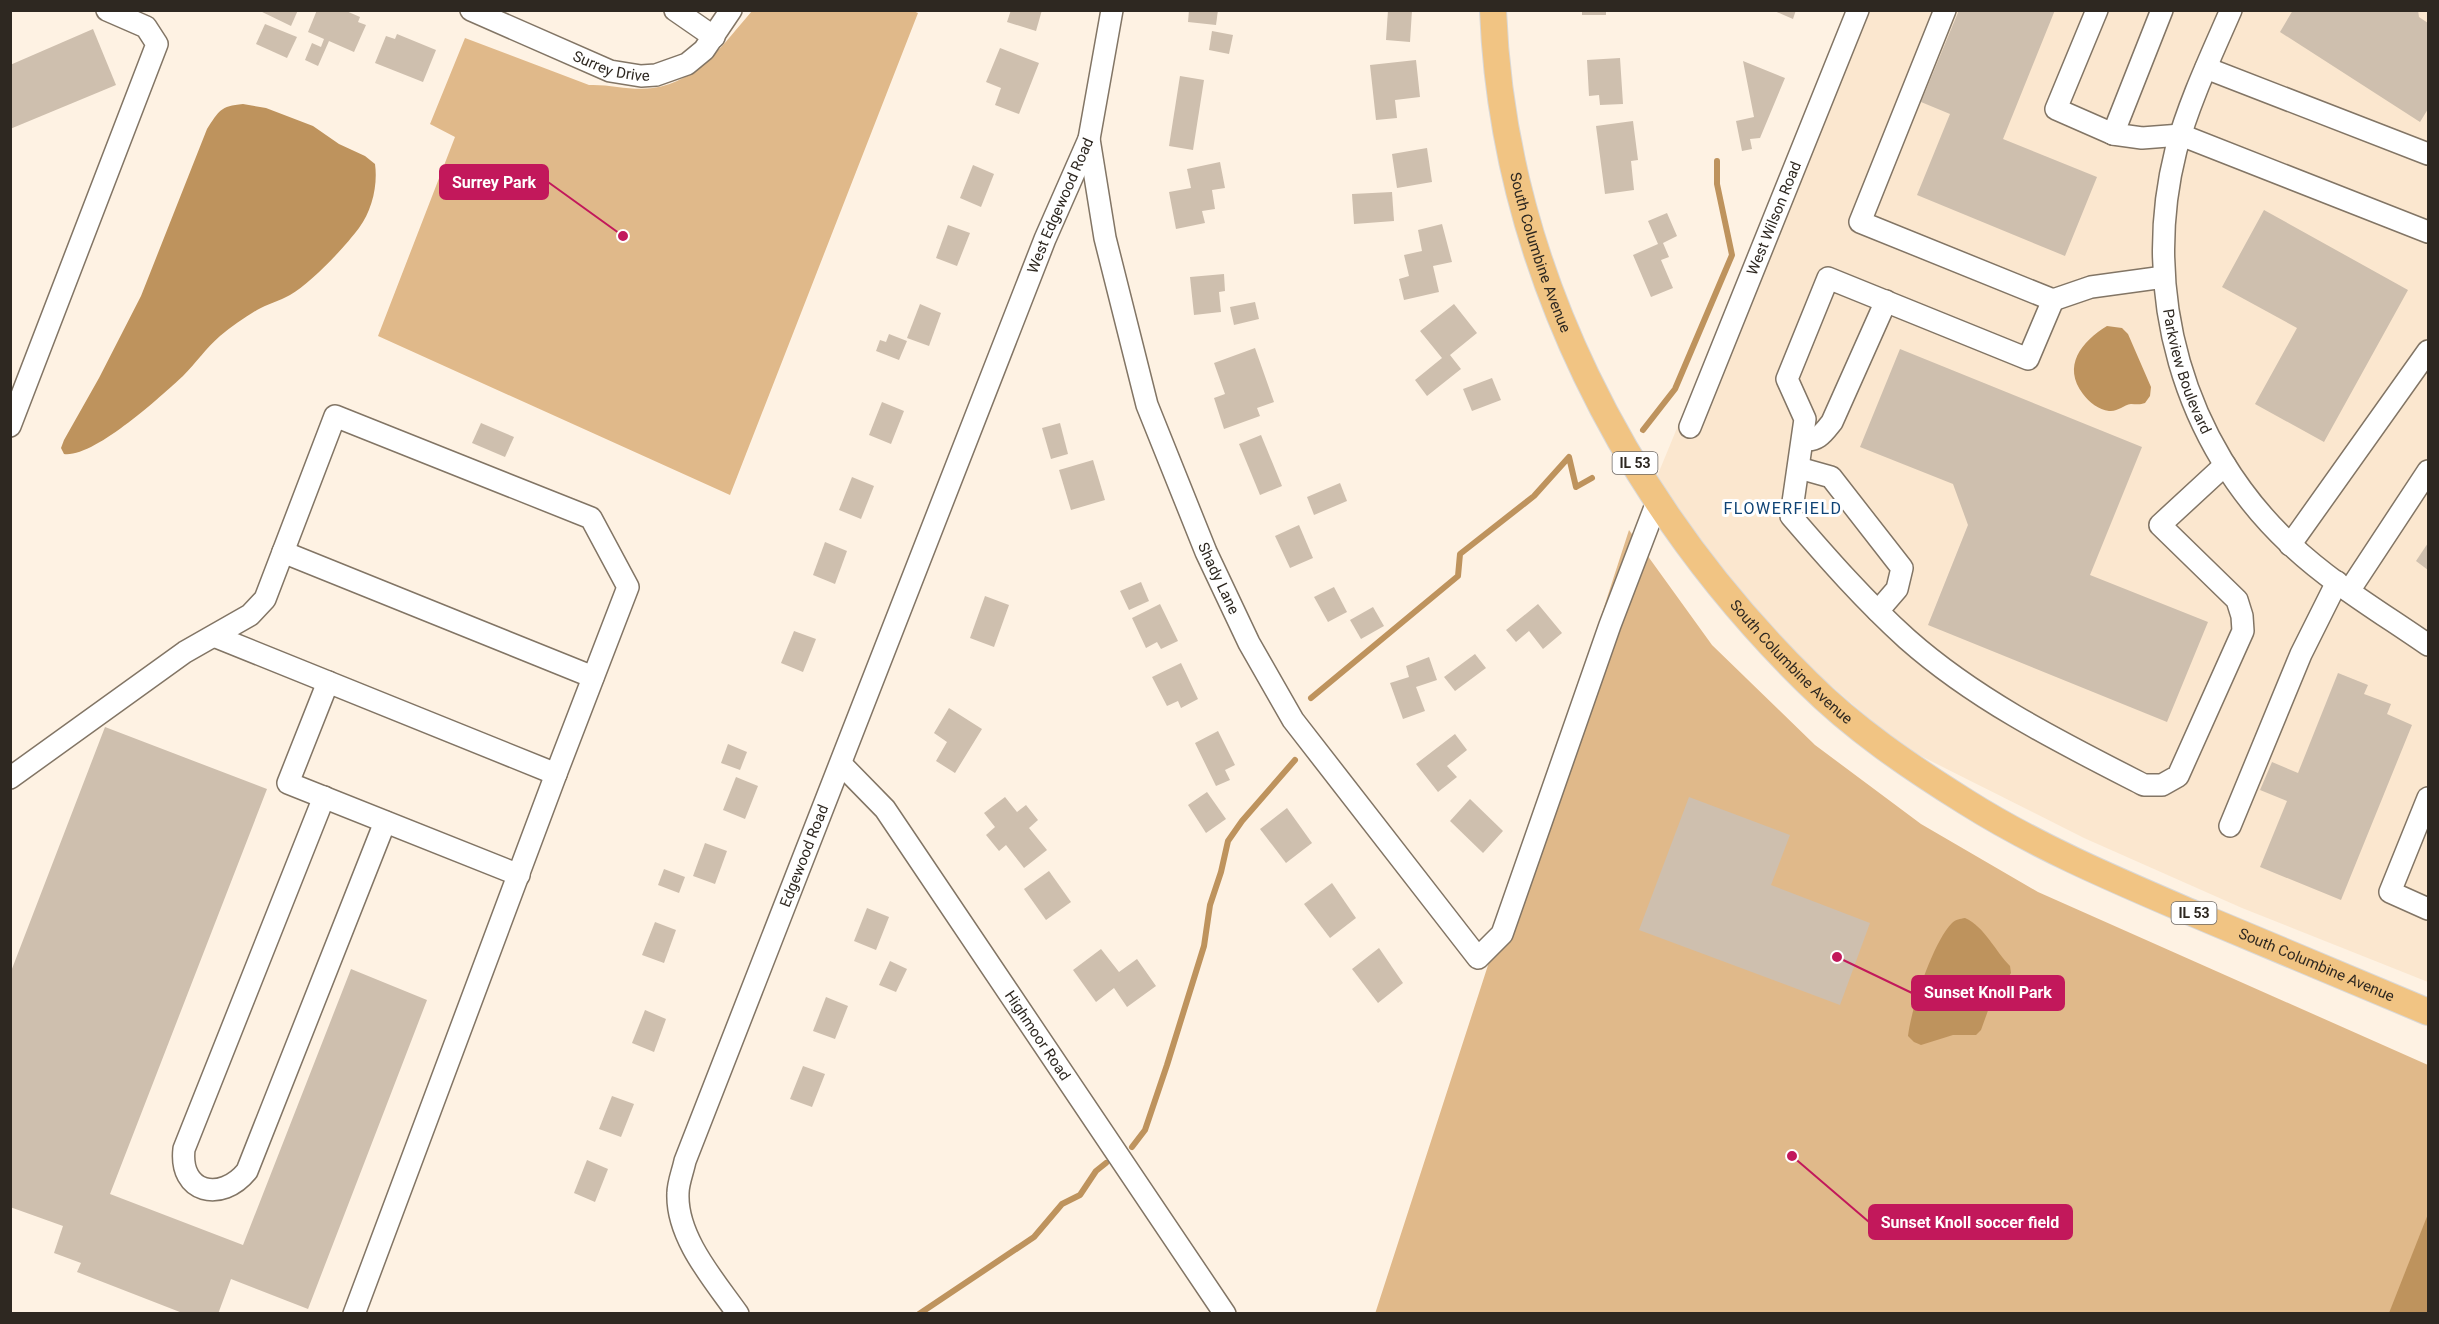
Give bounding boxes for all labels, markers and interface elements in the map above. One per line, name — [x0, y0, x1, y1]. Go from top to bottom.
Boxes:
street label: Surrey Drive — [570, 47, 650, 85]
street label: West Edgewood Road — [1023, 135, 1097, 276]
street label: West Wilson Road — [1743, 159, 1805, 278]
callout: Surrey Park — [440, 165, 548, 199]
street label: South Columbine Avenue — [1506, 171, 1575, 335]
text: Surrey Park — [452, 173, 537, 192]
street label: Parkview Boulevard — [2159, 307, 2215, 437]
road number: IL 53 — [1612, 452, 1658, 474]
district label: FLOWERFIELD — [1723, 499, 1843, 518]
street label: Shady Lane — [1194, 540, 1243, 617]
street label: South Columbine Avenue — [1726, 596, 1856, 728]
street label: Edgewood Road — [776, 802, 832, 910]
road number: IL 53 — [2172, 902, 2216, 924]
street label: South Columbine Avenue — [2236, 924, 2397, 1006]
callout: Sunset Knoll Park — [1912, 976, 2064, 1010]
text: Sunset Knoll Park — [1924, 983, 2052, 1002]
street label: Highmoor Road — [1001, 987, 1074, 1084]
callout: Sunset Knoll soccer field — [1869, 1205, 2072, 1239]
text: Sunset Knoll soccer field — [1881, 1213, 2059, 1232]

